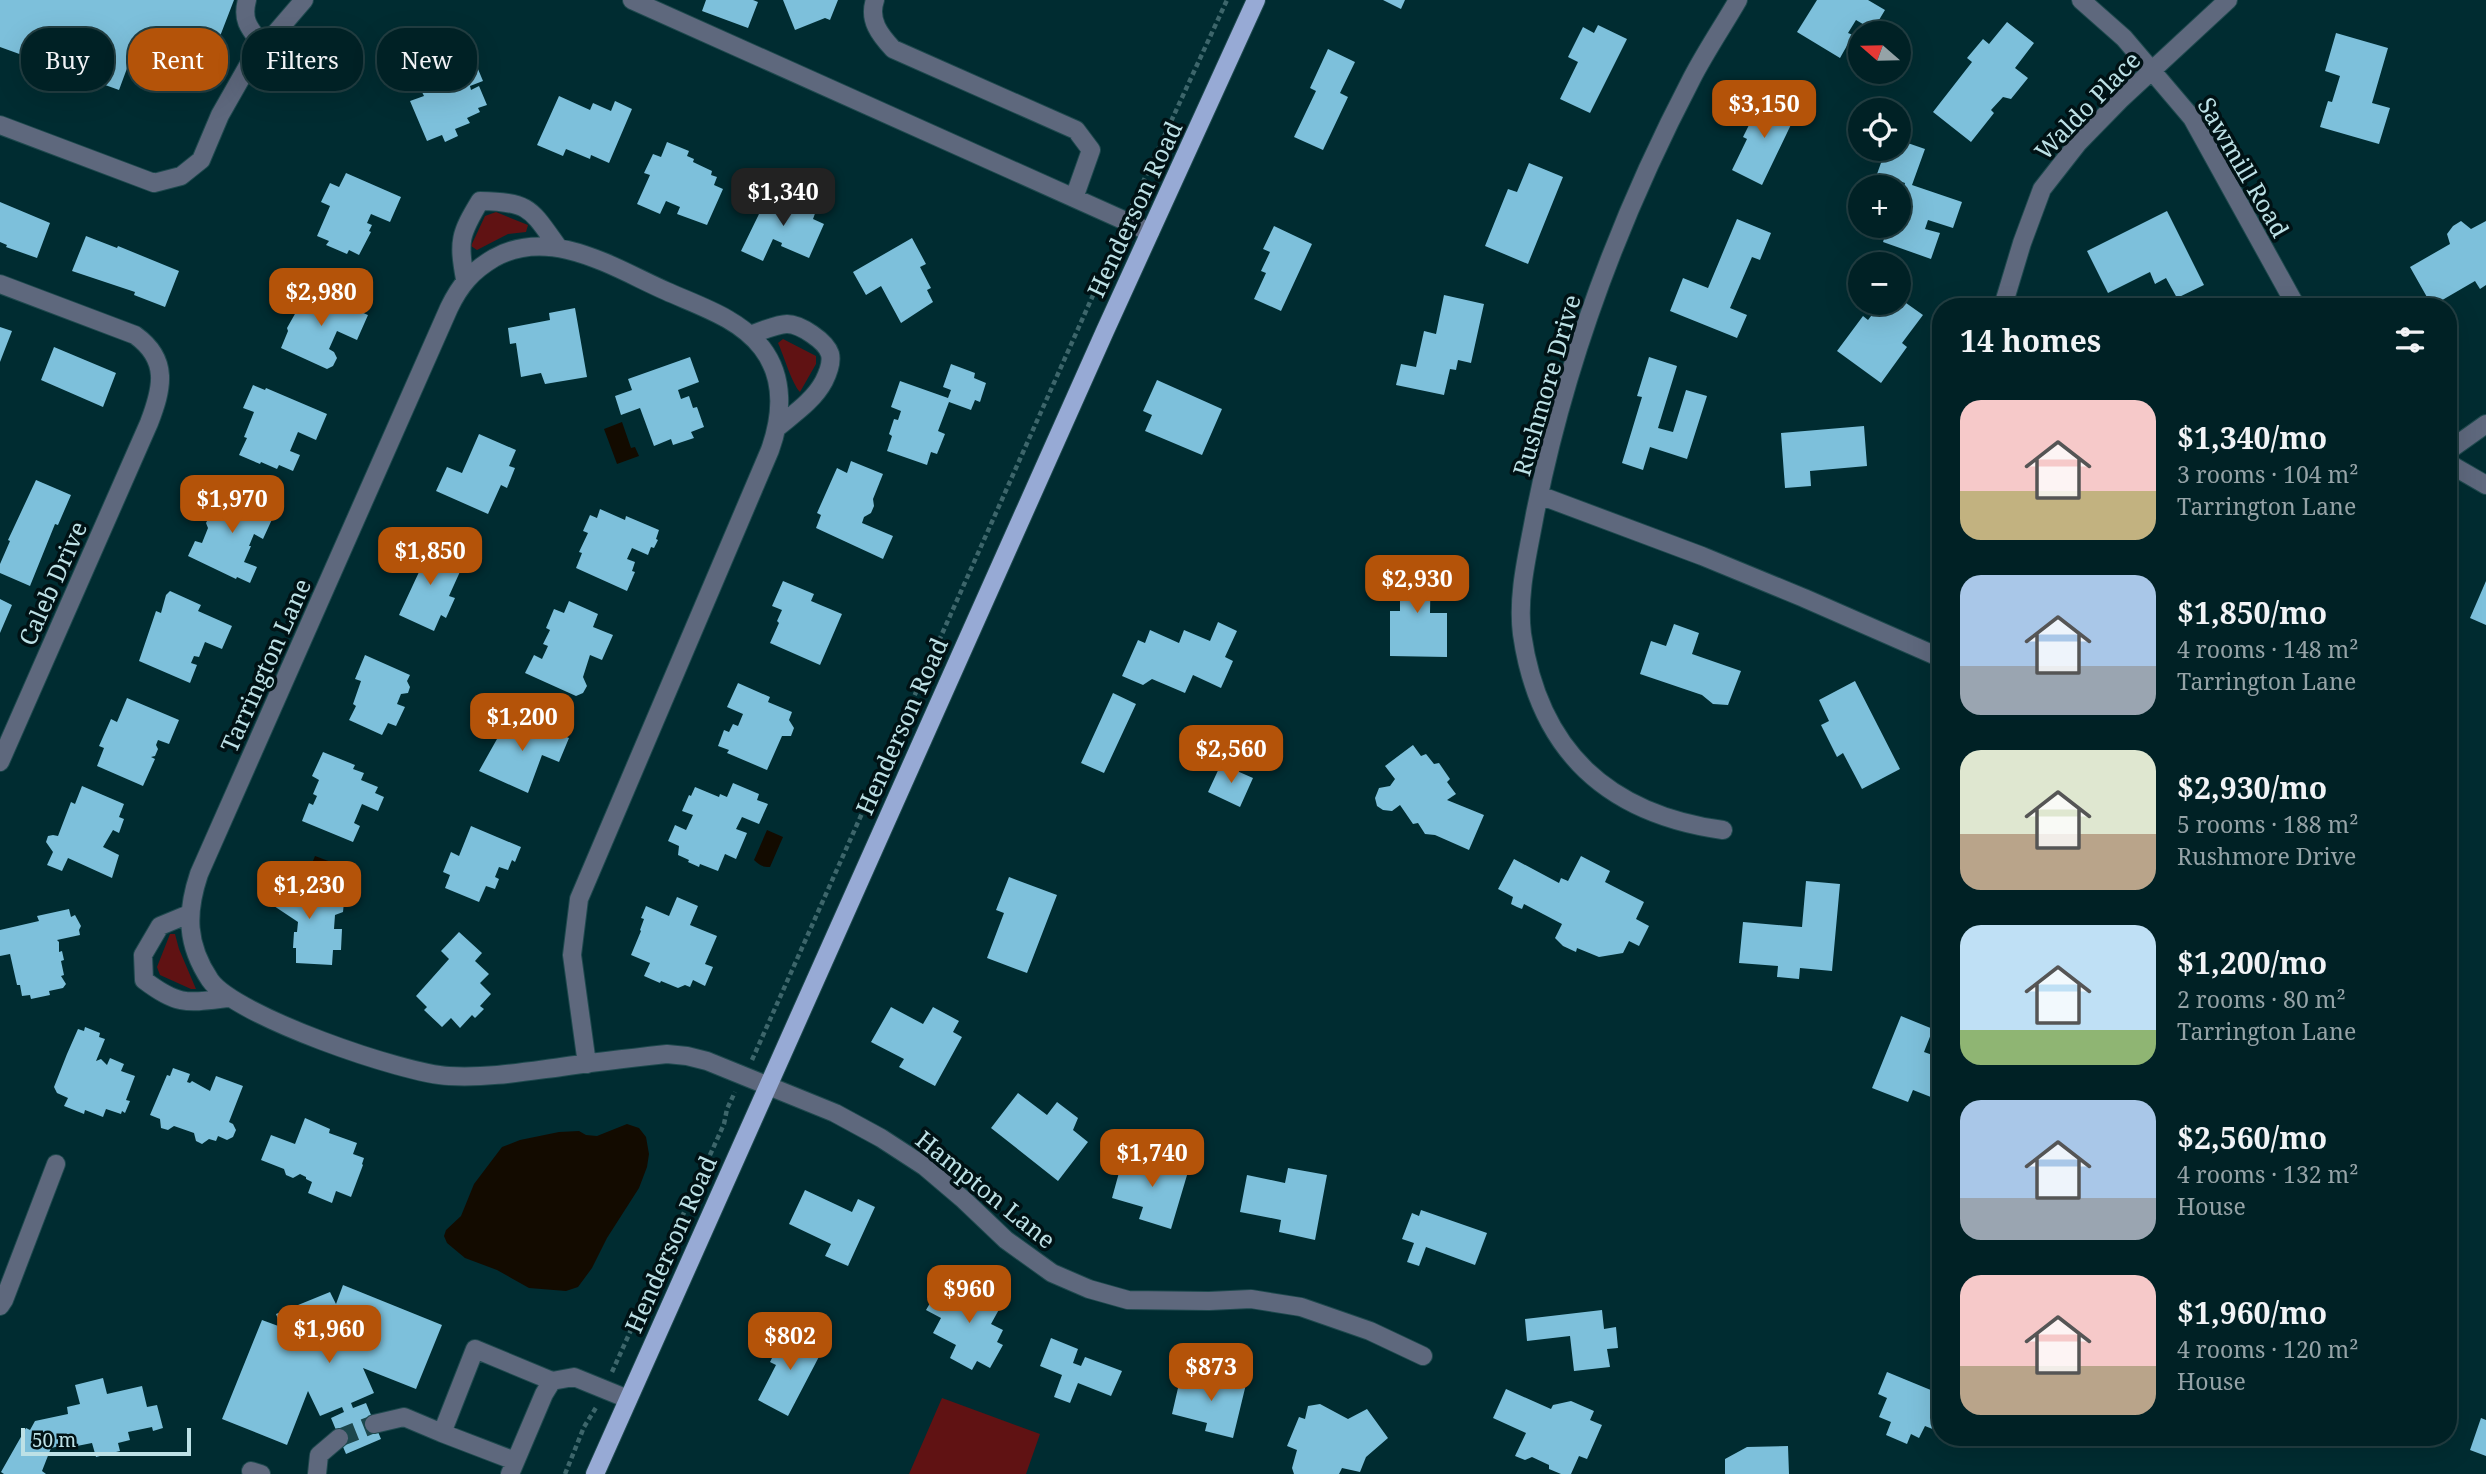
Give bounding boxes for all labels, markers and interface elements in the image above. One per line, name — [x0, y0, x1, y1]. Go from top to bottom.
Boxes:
north arrow — [1848, 21, 1911, 84]
map controls — [1848, 21, 1911, 315]
chip: Buy — [21, 28, 114, 91]
chip: Rent — [128, 28, 228, 91]
chip: Filters — [242, 28, 363, 91]
chip: New — [377, 28, 477, 91]
street label: Waldo Place — [2027, 43, 2147, 167]
pin: $3,150 — [1707, 80, 1821, 140]
text: $3,150 — [1728, 87, 1800, 119]
street label: Sawmill Road — [2191, 91, 2298, 243]
button: locate — [1848, 98, 1911, 161]
street label: Henderson Road — [1079, 115, 1189, 302]
pin: $1,340 — [726, 168, 840, 228]
text: $1,340 — [747, 175, 819, 207]
button: + — [1848, 175, 1911, 238]
button: − — [1848, 252, 1911, 315]
pin: $2,980 — [264, 268, 378, 328]
text: $2,980 — [285, 275, 357, 307]
street label: Rushmore Drive — [1504, 291, 1588, 479]
text: 14 homes — [1960, 320, 2101, 361]
icon: filters — [2391, 321, 2429, 359]
text: $1,340/mo — [2177, 417, 2327, 458]
icon: home — [2016, 428, 2100, 512]
text: 3 rooms · 104 m² — [2177, 458, 2359, 490]
pin: $1,970 — [175, 476, 289, 535]
text: $1,970 — [196, 482, 268, 514]
text: Tarrington Lane — [2177, 490, 2356, 522]
street label: Caleb Drive — [10, 516, 94, 650]
pin: $1,850 — [373, 528, 487, 587]
text: $1,850 — [394, 534, 466, 566]
pin: $2,930 — [1360, 556, 1474, 615]
text: $2,930 — [1381, 562, 1453, 594]
street label: Tarrington Lane — [212, 573, 318, 757]
text: $1,850/mo — [2177, 592, 2327, 633]
icon: home — [2016, 603, 2100, 687]
street label: Henderson Road — [847, 632, 955, 820]
text: 4 rooms · 148 m² — [2177, 633, 2359, 665]
text: Tarrington Lane — [2177, 665, 2356, 697]
pin: $1,200 — [465, 694, 579, 753]
text: $1,200 — [486, 700, 558, 732]
pin: $2,560 — [1174, 726, 1288, 785]
text: $2,560 — [1195, 732, 1267, 764]
text: $2,930/mo — [2177, 767, 2327, 808]
icon: home — [2016, 778, 2100, 862]
text: 5 rooms · 188 m² — [2177, 808, 2359, 840]
text: Rushmore Drive — [2177, 840, 2356, 872]
pin: $1,230 — [252, 862, 366, 921]
text: $1,230 — [273, 868, 345, 900]
text: $1,200/mo — [2177, 942, 2327, 983]
icon: home — [2016, 953, 2100, 1037]
text: 2 rooms · 80 m² — [2177, 983, 2346, 1015]
text: Tarrington Lane — [2177, 1015, 2356, 1047]
text: $2,560/mo — [2177, 1117, 2327, 1158]
street label: Hampton Lane — [909, 1122, 1063, 1256]
icon: home — [2016, 1128, 2100, 1212]
pin: $1,740 — [1095, 1130, 1209, 1189]
text: $1,740 — [1116, 1136, 1188, 1168]
street label: Henderson Road — [616, 1150, 724, 1338]
text: 4 rooms · 132 m² — [2177, 1158, 2359, 1190]
text: House — [2177, 1190, 2246, 1222]
pin: $960 — [928, 1266, 1010, 1325]
text: $960 — [943, 1272, 995, 1304]
text: $1,960/mo — [2177, 1292, 2327, 1333]
icon: home — [2016, 1303, 2100, 1387]
pin: $1,960 — [272, 1306, 386, 1365]
text: $1,960 — [293, 1312, 365, 1344]
pin: $802 — [749, 1312, 831, 1372]
text: $802 — [764, 1319, 816, 1351]
text: 4 rooms · 120 m² — [2177, 1333, 2359, 1365]
pin: $873 — [1170, 1344, 1252, 1403]
text: $873 — [1185, 1350, 1237, 1382]
text: House — [2177, 1365, 2246, 1397]
scale bar — [21, 1425, 191, 1457]
text: 50 m — [32, 1427, 76, 1453]

